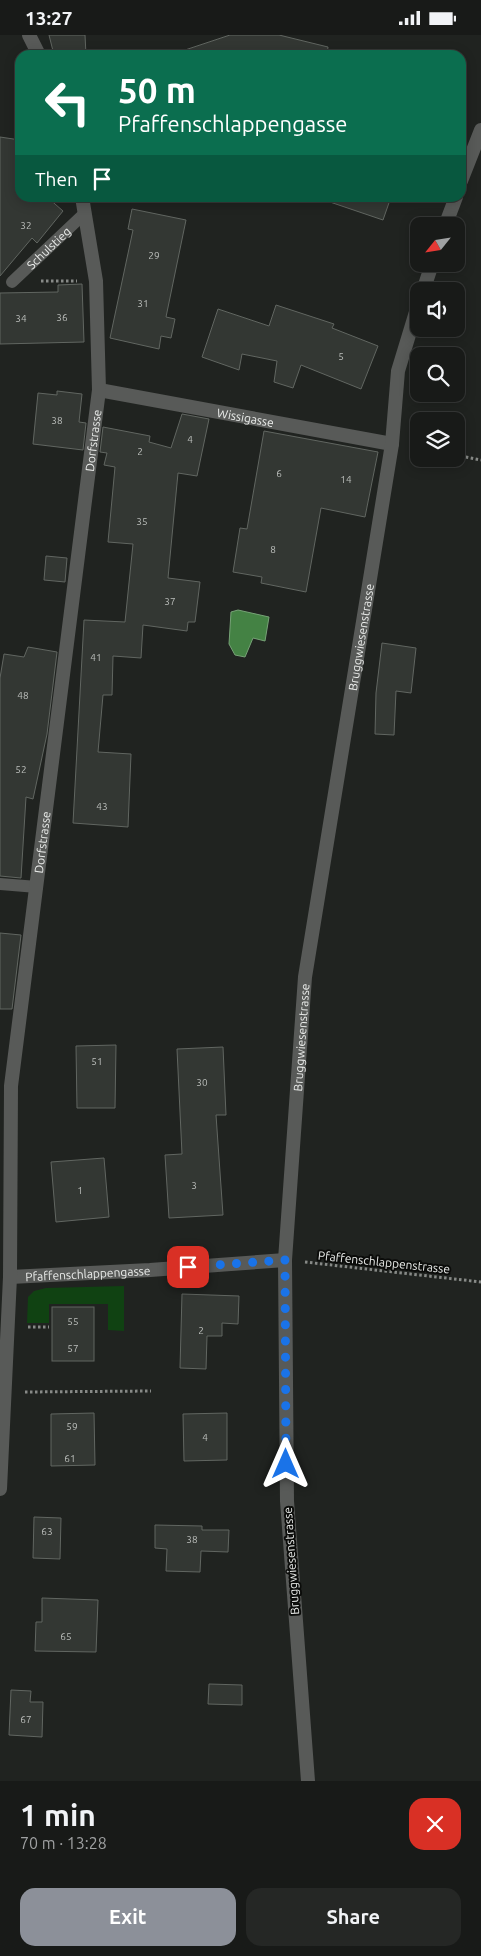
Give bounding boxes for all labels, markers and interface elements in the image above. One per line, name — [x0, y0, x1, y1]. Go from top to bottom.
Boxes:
text: 13:27 — [25, 7, 73, 29]
icon: left — [35, 70, 100, 135]
text: 50 m — [118, 70, 196, 110]
text: Pfaffenschlappengasse — [118, 111, 347, 136]
icon: arrive — [88, 165, 116, 193]
text: Then — [35, 168, 78, 190]
north arrow — [410, 217, 465, 273]
map controls — [410, 217, 465, 467]
house number: 32 — [20, 220, 32, 231]
street label: Schulstieg — [24, 224, 73, 271]
house number: 29 — [148, 250, 160, 261]
button: sound — [410, 282, 465, 337]
house number: 31 — [137, 298, 149, 309]
house number: 36 — [56, 312, 68, 323]
house number: 34 — [15, 313, 27, 324]
button: search — [410, 347, 465, 402]
house number: 5 — [338, 351, 344, 362]
street label: Wissigasse — [216, 405, 275, 429]
street label: Dorfstrasse — [82, 409, 103, 472]
button: layers — [410, 412, 465, 467]
house number: 38 — [51, 415, 63, 426]
house number: 4 — [187, 434, 193, 445]
house number: 2 — [137, 446, 143, 457]
house number: 6 — [276, 468, 282, 479]
house number: 14 — [340, 474, 352, 485]
house number: 35 — [136, 516, 148, 527]
house number: 8 — [270, 544, 276, 555]
street label: Bruggwiesenstrasse — [345, 583, 376, 691]
house number: 37 — [164, 596, 176, 607]
house number: 41 — [90, 652, 102, 663]
house number: 48 — [17, 690, 29, 701]
house number: 52 — [15, 764, 27, 775]
house number: 43 — [96, 801, 108, 812]
street label: Dorfstrasse — [31, 810, 52, 874]
street label: Bruggwiesenstrasse — [290, 983, 311, 1092]
house number: 51 — [91, 1056, 103, 1067]
house number: 30 — [196, 1077, 208, 1088]
house number: 3 — [191, 1180, 197, 1191]
house number: 1 — [77, 1185, 83, 1196]
pin — [167, 1246, 209, 1288]
street label: Pfaffenschlappenstrasse — [317, 1249, 451, 1275]
icon: arrive — [174, 1253, 202, 1281]
street label: Pfaffenschlappengasse — [25, 1263, 151, 1283]
house number: 55 — [67, 1316, 79, 1327]
house number: 2 — [198, 1325, 204, 1336]
house number: 57 — [67, 1343, 79, 1354]
house number: 59 — [66, 1421, 78, 1432]
house number: 4 — [202, 1432, 208, 1443]
position arrow — [259, 1437, 311, 1489]
house number: 61 — [64, 1453, 76, 1464]
street label: Bruggwiesenstrasse — [281, 1507, 301, 1615]
house number: 63 — [41, 1526, 53, 1537]
house number: 38 — [186, 1534, 198, 1545]
house number: 65 — [60, 1631, 72, 1642]
house number: 67 — [20, 1714, 32, 1725]
text: 1 min — [20, 1798, 96, 1832]
button: close — [409, 1798, 461, 1850]
text: 70 m · 13:28 — [20, 1834, 107, 1852]
button: Exit — [20, 1888, 236, 1946]
button: Share — [246, 1888, 461, 1946]

